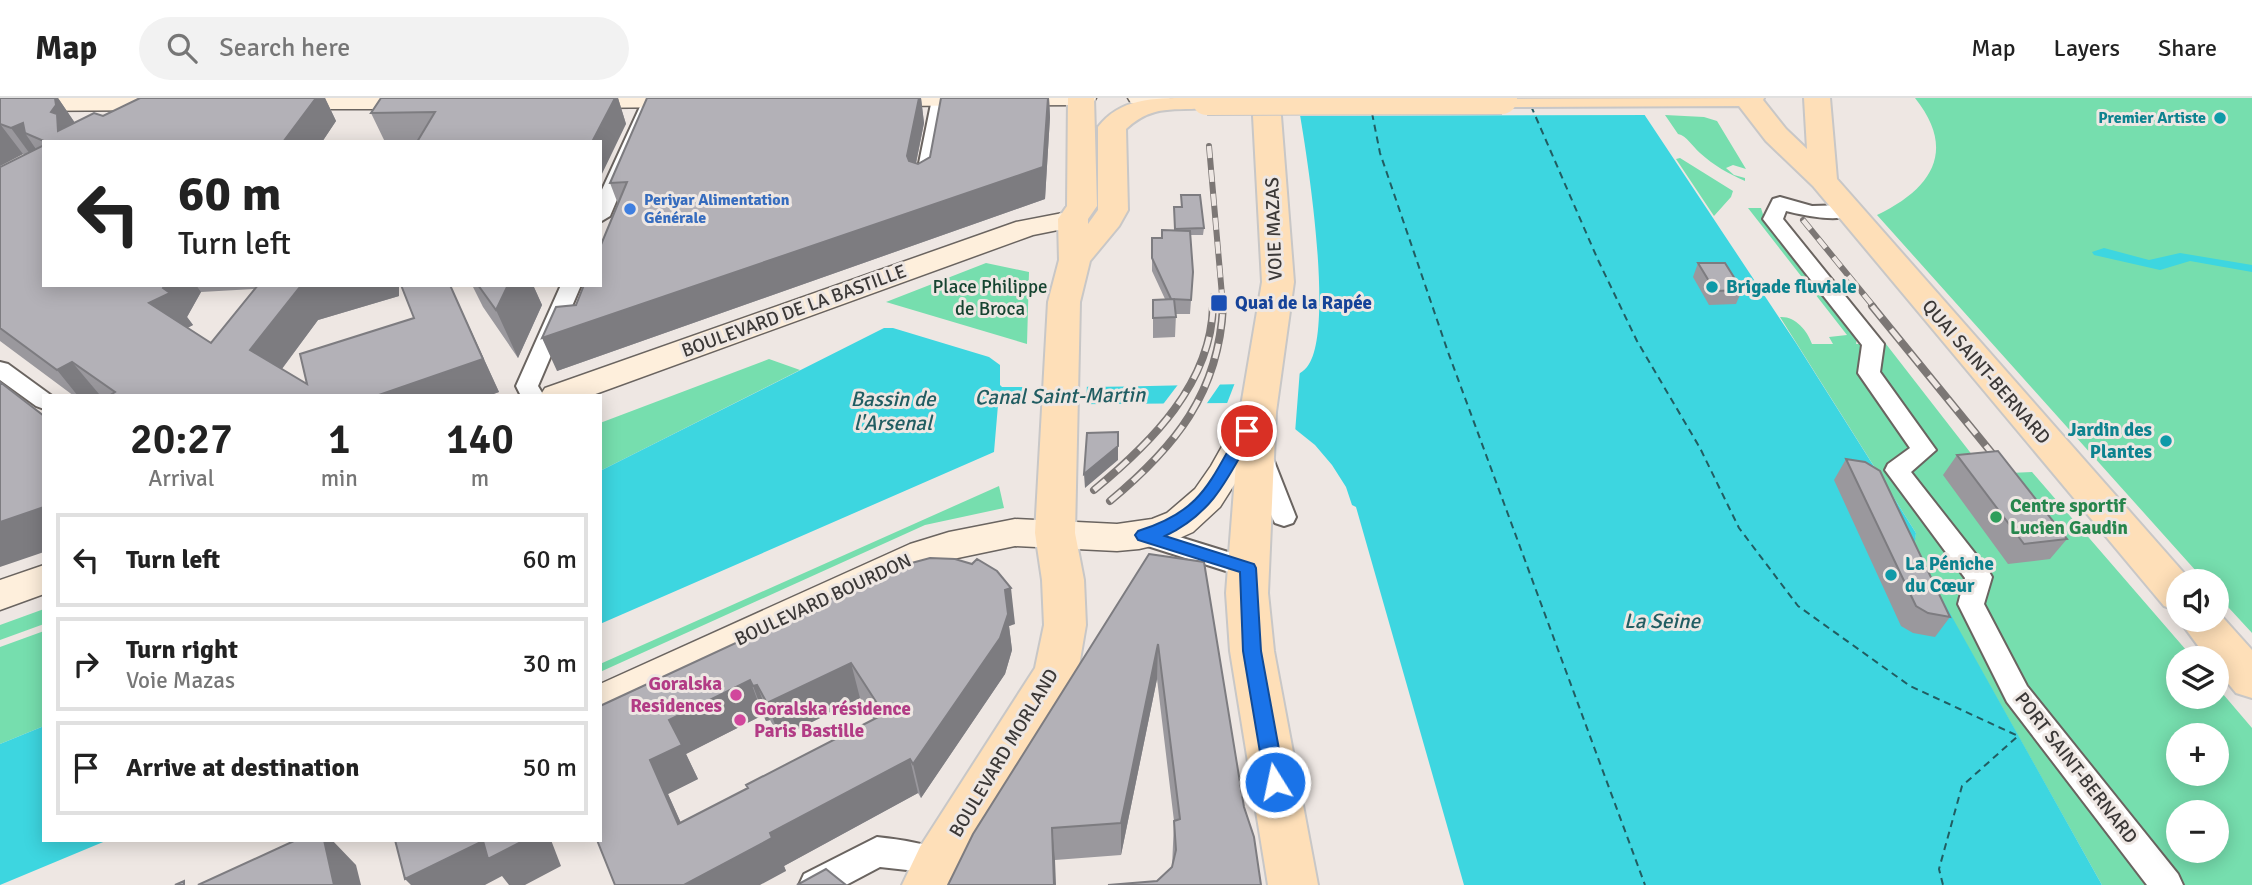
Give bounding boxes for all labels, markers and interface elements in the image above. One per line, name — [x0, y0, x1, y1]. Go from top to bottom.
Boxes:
search box — [139, 17, 629, 80]
text: Map — [35, 28, 97, 69]
icon: search — [163, 29, 201, 67]
text: Search here — [219, 32, 350, 64]
text: Map — [1971, 33, 2016, 63]
text: Layers — [2054, 33, 2120, 63]
text: Share — [2158, 33, 2217, 63]
place label: Premier Artiste — [2098, 108, 2206, 128]
marker: Premier Artiste — [2212, 110, 2228, 126]
text: 60 m — [178, 164, 281, 224]
icon: left — [63, 168, 154, 259]
street label: VOIE MAZAS — [1260, 177, 1288, 281]
place label: Periyar Alimentation Générale — [644, 190, 790, 228]
marker: Periyar Alimentation Générale — [622, 201, 638, 217]
text: Turn left — [178, 224, 291, 263]
street label: BOULEVARD DE LA BASTILLE — [678, 259, 910, 363]
park label: Place Philippe de Broca — [932, 275, 1048, 321]
place label: Brigade fluviale — [1726, 275, 1857, 299]
marker: Brigade fluviale — [1704, 279, 1720, 295]
place label: Quai de la Rapée — [1235, 291, 1372, 315]
marker: Quai de la Rapée — [1209, 293, 1229, 313]
street label: QUAI SAINT-BERNARD — [1917, 295, 2055, 449]
water label: Canal Saint-Martin — [974, 382, 1146, 410]
water label: Bassin de l'Arsenal — [850, 386, 937, 436]
pin — [1217, 401, 1277, 461]
icon: arrive — [1228, 412, 1266, 450]
text: 20:27 — [130, 414, 233, 465]
text: 1 — [328, 414, 351, 465]
text: 140 — [446, 414, 514, 465]
place label: Jardin des Plantes — [2068, 418, 2152, 464]
marker: Jardin des Plantes — [2158, 433, 2174, 449]
text: Arrival — [148, 464, 214, 493]
text: min — [321, 464, 358, 493]
text: m — [471, 464, 489, 493]
place label: Centre sportif Lucien Gaudin — [2010, 494, 2128, 540]
marker: Centre sportif Lucien Gaudin — [1988, 509, 2004, 525]
icon: left — [67, 541, 105, 579]
text: Turn left — [126, 544, 220, 576]
text: 60 m — [522, 544, 577, 576]
street label: BOULEVARD BOURDON — [731, 548, 915, 652]
place label: La Péniche du Cœur — [1905, 552, 1994, 598]
marker: La Péniche du Cœur — [1883, 567, 1899, 583]
map controls — [2166, 569, 2229, 863]
button: sound — [2166, 569, 2229, 632]
water label: La Seine — [1624, 608, 1701, 634]
text: Turn right — [126, 634, 238, 666]
icon: right — [67, 645, 105, 683]
button: layers — [2166, 646, 2229, 709]
text: 30 m — [522, 648, 577, 680]
street label: BOULEVARD MORLAND — [944, 664, 1064, 842]
text: Voie Mazas — [126, 666, 235, 695]
place label: Goralska Residences — [630, 672, 722, 718]
marker: Goralska Residences — [728, 687, 744, 703]
street label: PORT SAINT-BERNARD — [2009, 688, 2143, 848]
place label: Goralska résidence Paris Bastille — [754, 697, 911, 743]
marker: Goralska résidence Paris Bastille — [732, 712, 748, 728]
button: + — [2166, 723, 2229, 786]
position arrow — [1238, 745, 1312, 819]
icon: arrive — [67, 749, 105, 787]
text: Arrive at destination — [126, 752, 359, 784]
text: 50 m — [522, 752, 577, 784]
button: − — [2166, 800, 2229, 863]

